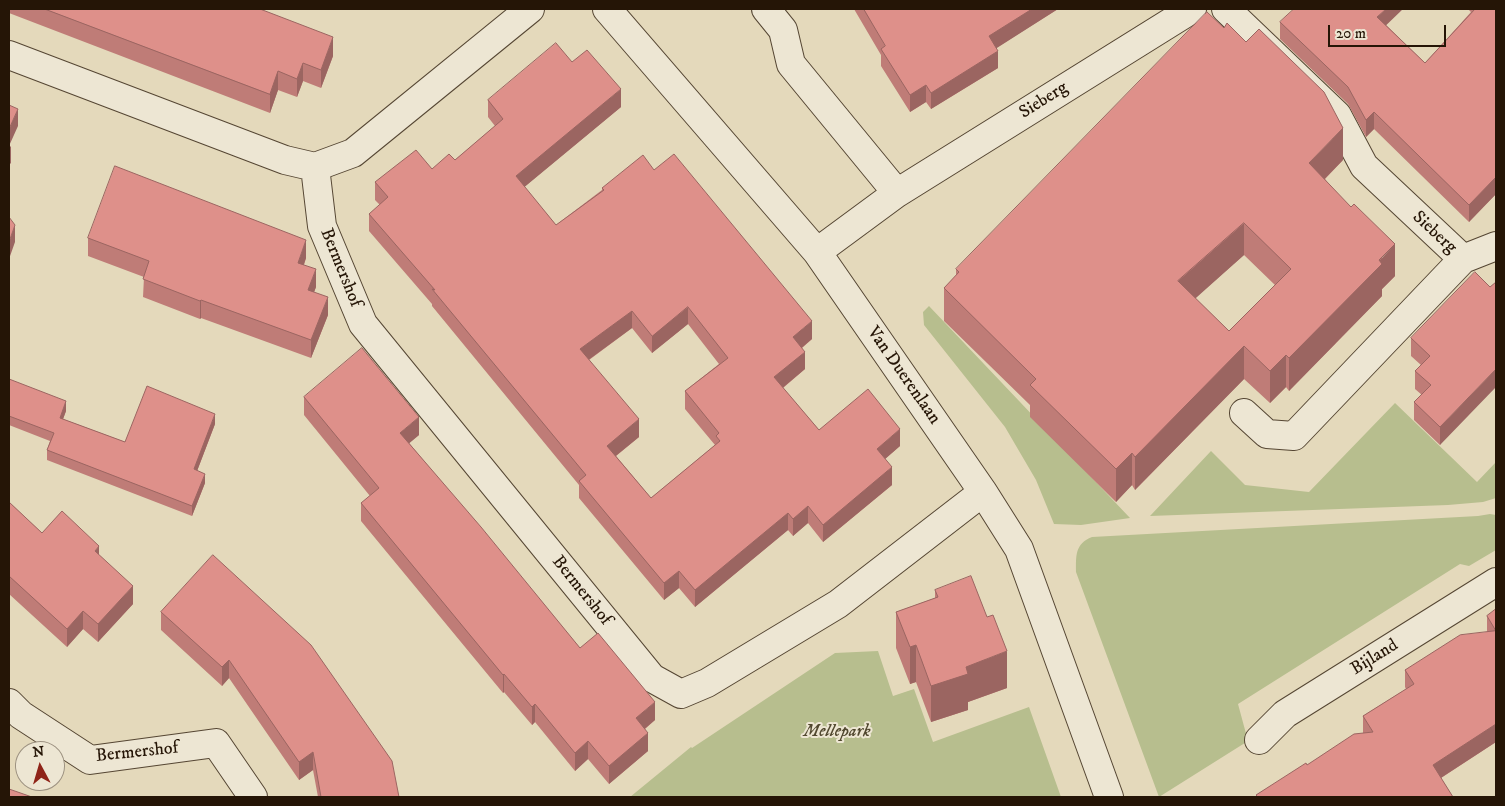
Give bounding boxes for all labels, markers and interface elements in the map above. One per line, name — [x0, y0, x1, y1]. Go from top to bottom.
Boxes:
scale bar — [1330, 15, 1448, 47]
text: 20 m — [1336, 24, 1366, 43]
street label: Sieberg — [1016, 78, 1072, 124]
street label: Sieberg — [1407, 207, 1461, 259]
street label: Bermershof — [314, 225, 366, 311]
street label: Van Duerenlaan — [861, 323, 945, 429]
street label: Bermershof — [546, 552, 616, 630]
street label: Bijland — [1347, 635, 1403, 681]
park label: Mellepark — [804, 721, 870, 743]
street label: Bermershof — [95, 738, 179, 768]
north arrow — [15, 741, 65, 791]
text: N — [32, 743, 45, 762]

